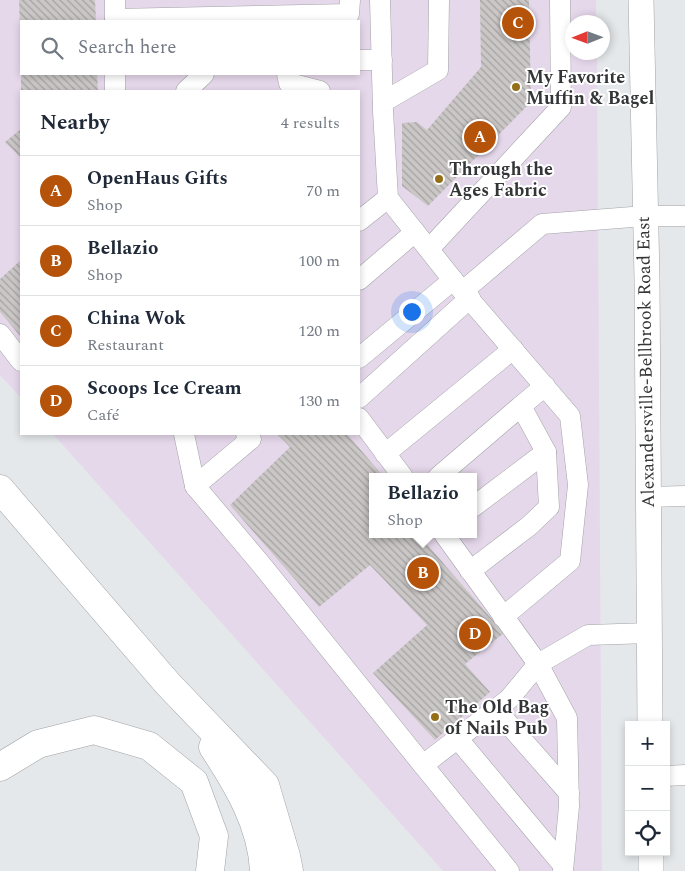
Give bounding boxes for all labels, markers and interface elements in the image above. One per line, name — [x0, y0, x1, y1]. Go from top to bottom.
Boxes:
pin: C — [502, 4, 534, 42]
north arrow — [565, 15, 610, 60]
search box — [20, 20, 360, 75]
text: Search here — [78, 33, 177, 62]
icon: search — [38, 34, 66, 62]
place label: My Favorite Muffin & Bagel — [526, 64, 655, 112]
marker: My Favorite Muffin & Bagel — [510, 81, 522, 93]
text: Nearby — [40, 107, 110, 139]
text: 4 results — [281, 111, 340, 135]
pin: A — [464, 118, 496, 156]
place label: Through the Ages Fabric — [449, 156, 553, 204]
text: OpenHaus Gifts — [87, 164, 228, 193]
marker: Through the Ages Fabric — [433, 173, 445, 185]
text: A — [50, 179, 62, 203]
text: 70 m — [306, 179, 340, 203]
text: Shop — [87, 193, 123, 217]
street label: Alexandersville-Bellbrook Road East — [630, 216, 662, 508]
text: Bellazio — [87, 234, 159, 263]
text: B — [50, 249, 62, 273]
text: 100 m — [298, 249, 340, 273]
text: Shop — [87, 263, 123, 287]
your location — [399, 299, 425, 325]
text: China Wok — [87, 304, 186, 333]
text: C — [50, 319, 62, 343]
text: 120 m — [298, 319, 340, 343]
text: Restaurant — [87, 333, 164, 357]
text: Scoops Ice Cream — [87, 374, 242, 403]
text: D — [50, 389, 62, 413]
text: 130 m — [298, 389, 340, 413]
text: Café — [87, 403, 120, 427]
popup — [369, 473, 477, 538]
text: Bellazio — [387, 479, 459, 508]
text: Shop — [387, 508, 423, 532]
pin: B — [407, 554, 439, 592]
pin: D — [459, 615, 491, 653]
place label: The Old Bag of Nails Pub — [445, 694, 549, 742]
marker: The Old Bag of Nails Pub — [429, 711, 441, 723]
map controls — [625, 721, 670, 856]
button: + — [625, 721, 670, 766]
button: − — [625, 766, 670, 811]
button: locate — [625, 811, 670, 856]

